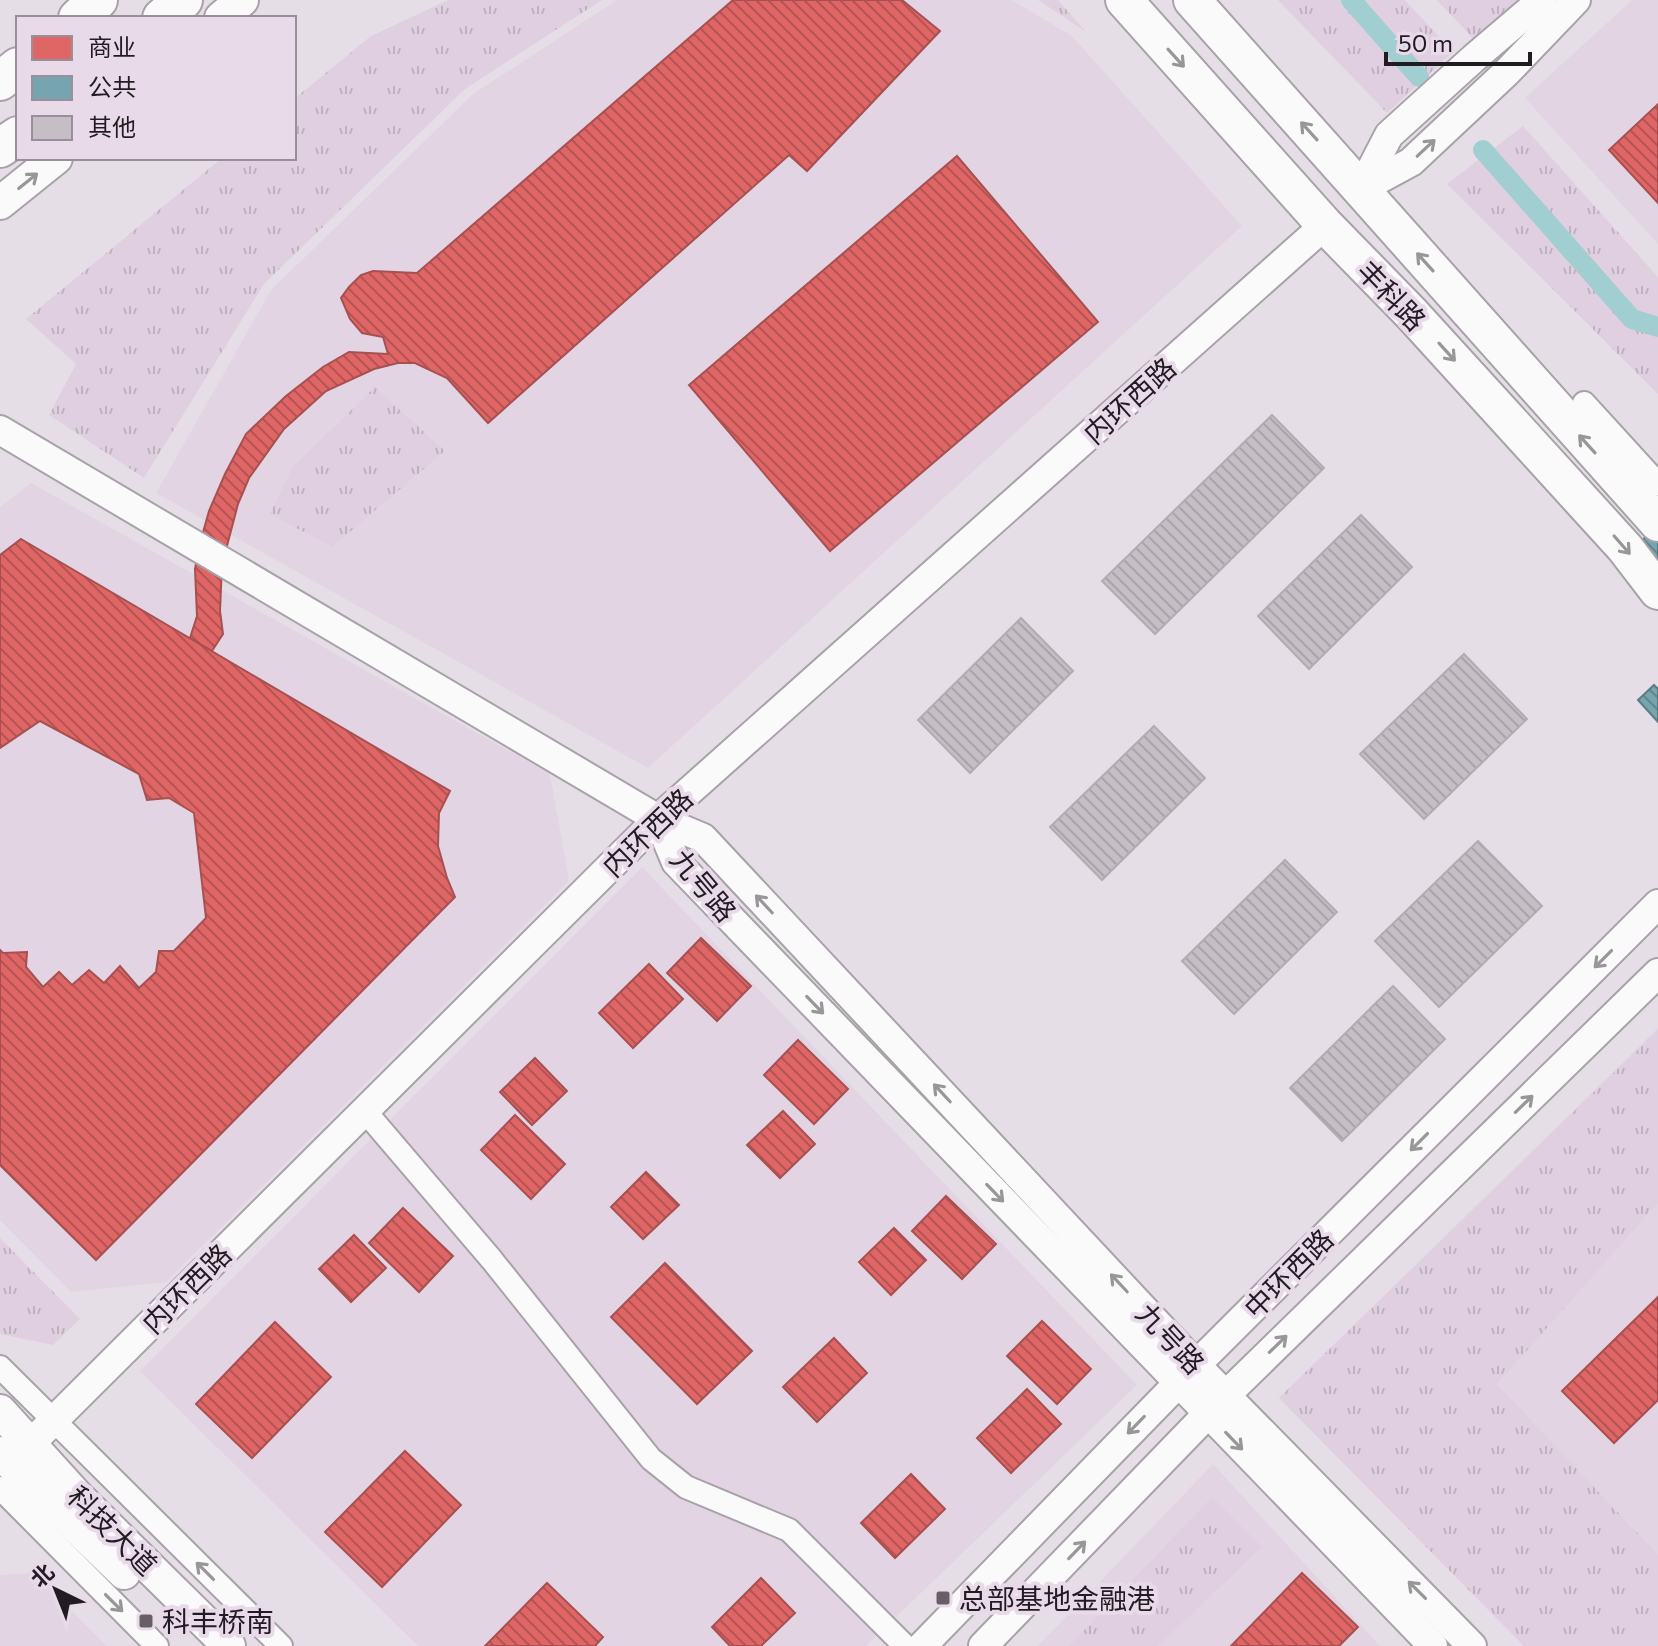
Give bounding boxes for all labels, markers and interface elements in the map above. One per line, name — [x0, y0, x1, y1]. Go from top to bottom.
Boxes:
legend — [16, 16, 296, 160]
scale bar — [1386, 16, 1530, 66]
text: 50 m — [1398, 28, 1453, 57]
text: 商业 — [88, 32, 136, 61]
one-way arrow — [1167, 48, 1185, 68]
text: 公共 — [88, 72, 136, 101]
text: 其他 — [88, 112, 136, 141]
one-way arrow — [1300, 121, 1318, 141]
one-way arrow — [1416, 139, 1435, 158]
one-way arrow — [17, 172, 38, 190]
one-way arrow — [1417, 252, 1435, 272]
street label: 丰科路 — [1351, 253, 1433, 337]
one-way arrow — [1438, 342, 1456, 362]
street label: 内环西路 — [1076, 350, 1182, 450]
one-way arrow — [1579, 434, 1597, 454]
one-way arrow — [1613, 534, 1631, 555]
street label: 内环西路 — [595, 781, 699, 883]
street label: 九号路 — [664, 842, 744, 928]
one-way arrow — [755, 894, 773, 914]
one-way arrow — [1593, 949, 1613, 968]
one-way arrow — [805, 995, 824, 1014]
one-way arrow — [933, 1084, 951, 1104]
one-way arrow — [1514, 1094, 1534, 1113]
one-way arrow — [1410, 1132, 1429, 1151]
one-way arrow — [986, 1183, 1005, 1203]
street label: 中环西路 — [1236, 1221, 1340, 1325]
street label: 内环西路 — [134, 1236, 238, 1340]
one-way arrow — [1110, 1273, 1129, 1293]
street label: 九号路 — [1130, 1296, 1212, 1380]
one-way arrow — [1268, 1335, 1287, 1354]
one-way arrow — [1127, 1415, 1146, 1434]
one-way arrow — [1224, 1431, 1243, 1451]
street label: 科技大道 — [61, 1478, 165, 1582]
one-way arrow — [1067, 1540, 1086, 1560]
north arrow — [16, 1550, 96, 1630]
text: 北 — [25, 1558, 59, 1592]
one-way arrow — [196, 1561, 215, 1581]
place label: 总部基地金融港 — [959, 1581, 1155, 1615]
one-way arrow — [1408, 1581, 1427, 1600]
marker: 总部基地金融港 — [934, 1589, 952, 1607]
one-way arrow — [104, 1593, 123, 1612]
place label: 科丰桥南 — [162, 1604, 274, 1638]
marker: 科丰桥南 — [137, 1612, 155, 1630]

